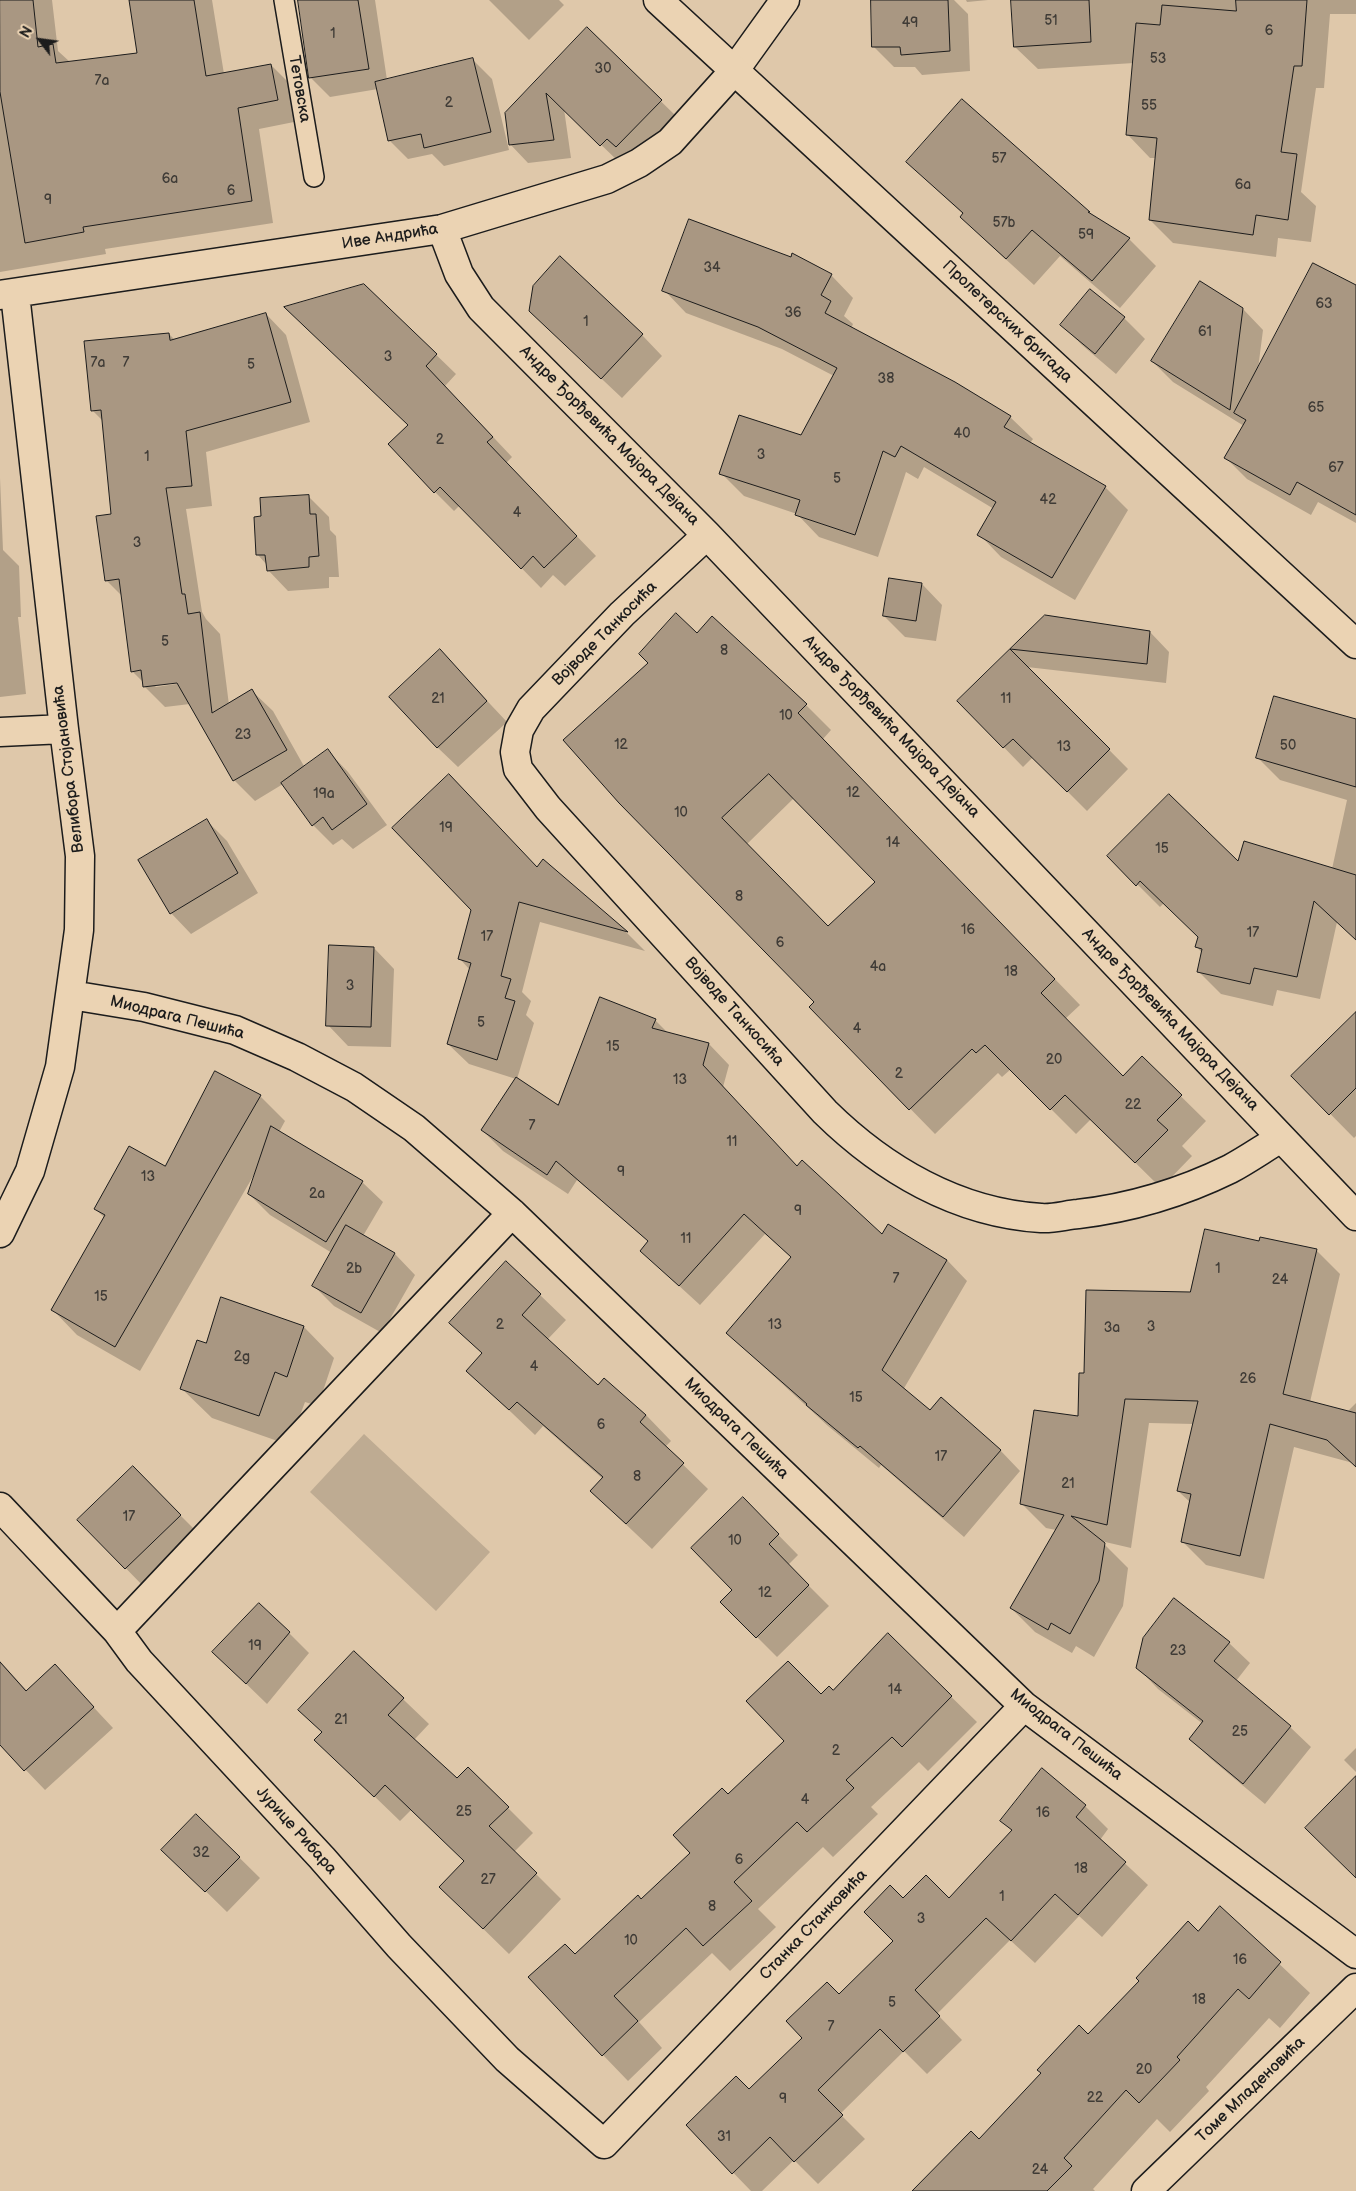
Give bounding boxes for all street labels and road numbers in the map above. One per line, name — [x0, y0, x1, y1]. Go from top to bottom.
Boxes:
street label: Тетовска — [284, 54, 314, 124]
street label: Иве Андрића — [340, 220, 440, 254]
street label: Пролетерских бригада — [938, 257, 1076, 387]
street label: Андре Ђорђевића Мајора Дејана — [515, 342, 703, 530]
street label: Војводе Танкосића — [549, 578, 661, 690]
street label: Андре Ђорђевића Мајора Дејана — [799, 632, 983, 822]
street label: Велибора Стојановића — [49, 684, 89, 854]
street label: Андре Ђорђевића Мајора Дејана — [1078, 925, 1262, 1115]
street label: Војводе Танкосића — [680, 954, 788, 1070]
street label: Миодрага Пешића — [108, 992, 246, 1044]
street label: Миодрага Пешића — [680, 1374, 792, 1484]
street label: Миодрага Пешића — [1006, 1685, 1126, 1785]
street label: Јурице Рибара — [252, 1783, 340, 1879]
street label: Станка Станковића — [756, 1866, 872, 1984]
street label: Томе Младеновића — [1192, 2033, 1310, 2147]

